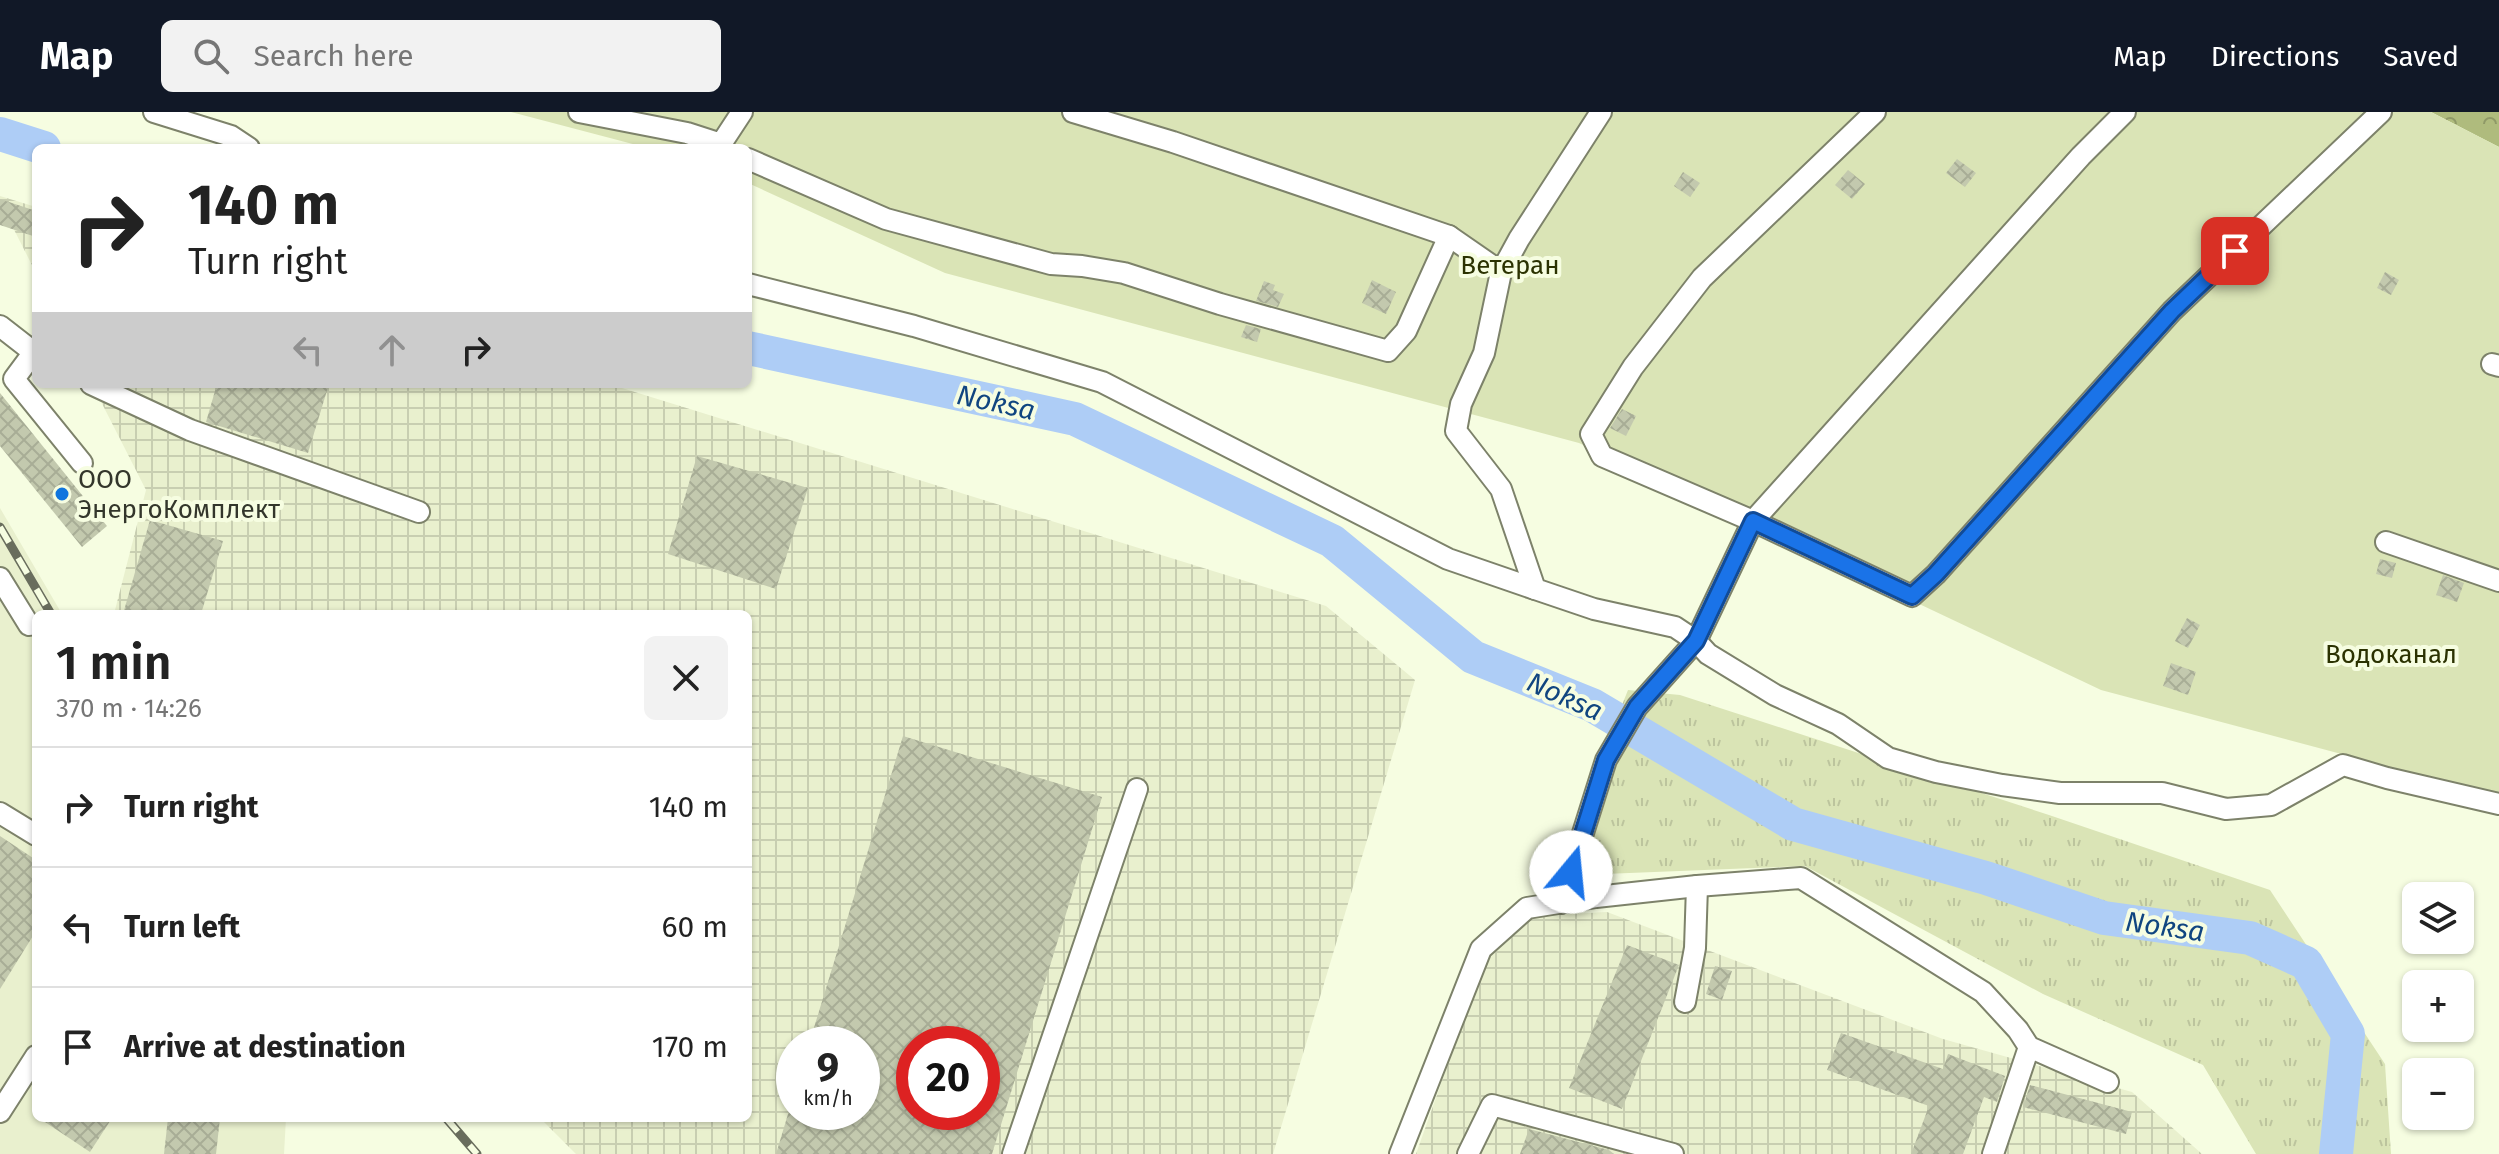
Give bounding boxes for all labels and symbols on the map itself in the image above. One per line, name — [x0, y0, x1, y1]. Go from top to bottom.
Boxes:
pin — [2201, 217, 2269, 285]
park label: Ветеран — [1460, 250, 1560, 281]
water label: Noksa — [954, 378, 1038, 427]
place label: ООО ЭнергоКомплект — [78, 464, 280, 525]
marker: ООО ЭнергоКомплект — [53, 485, 71, 503]
park label: Водоканал — [2325, 639, 2457, 670]
water label: Noksa — [1522, 665, 1608, 728]
position arrow — [1529, 830, 1613, 914]
water label: Noksa — [2123, 905, 2206, 948]
speed limit sign: 20 — [896, 1026, 1000, 1130]

